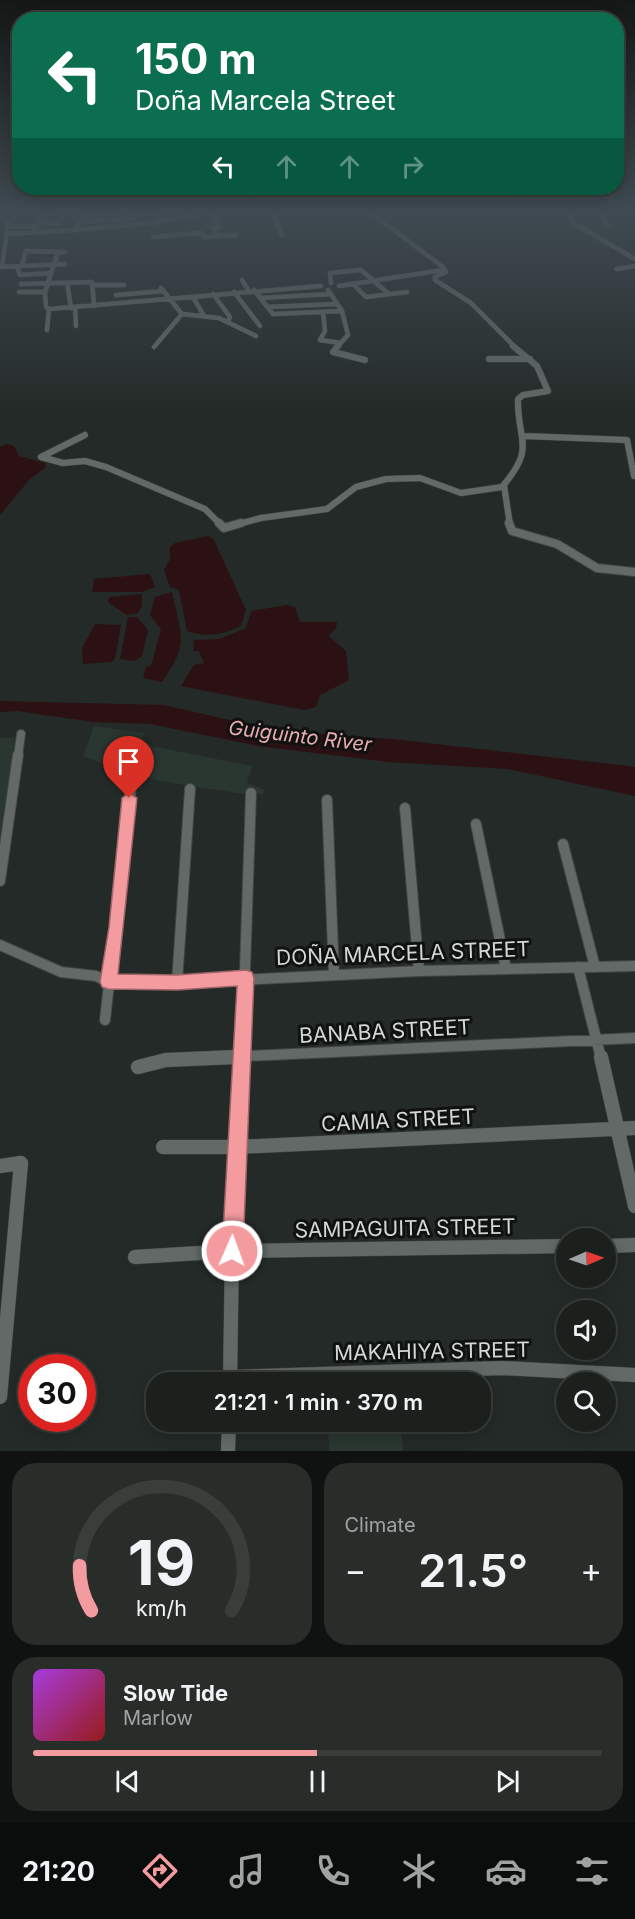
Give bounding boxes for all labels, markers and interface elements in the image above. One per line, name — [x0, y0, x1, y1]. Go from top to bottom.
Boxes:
text: 150 m — [135, 33, 257, 84]
icon: left — [36, 36, 114, 114]
text: Doña Marcela Street — [135, 84, 395, 117]
icon: left — [207, 150, 240, 183]
icon: ahead — [270, 150, 303, 183]
icon: ahead — [333, 150, 366, 183]
icon: right — [396, 150, 429, 183]
water label: Guiguinto River — [227, 715, 373, 757]
pin — [103, 736, 154, 798]
icon: arrive — [112, 745, 145, 778]
street label: DOÑA MARCELA STREET — [276, 935, 530, 970]
street label: BANABA STREET — [298, 1014, 472, 1048]
street label: CAMIA STREET — [321, 1103, 475, 1137]
street label: SAMPAGUITA STREET — [294, 1214, 516, 1242]
position arrow — [200, 1219, 264, 1283]
north arrow — [556, 1228, 616, 1288]
map controls — [556, 1228, 616, 1432]
button: sound — [556, 1300, 616, 1360]
street label: MAKAHIYA STREET — [334, 1337, 530, 1365]
speed limit sign: 30 — [18, 1354, 96, 1432]
button: search — [556, 1372, 616, 1432]
text: 21:21 · 1 min · 370 m — [214, 1389, 423, 1415]
text: Climate — [345, 1513, 416, 1537]
text: 19 — [128, 1525, 195, 1600]
text: 21.5° — [418, 1543, 528, 1598]
text: − — [345, 1550, 366, 1590]
text: + — [580, 1550, 602, 1590]
text: km/h — [136, 1595, 187, 1621]
text: Slow Tide — [123, 1680, 228, 1706]
text: Marlow — [123, 1706, 193, 1730]
icon: previous — [111, 1765, 144, 1798]
icon: pause — [301, 1765, 334, 1798]
icon: next — [491, 1765, 524, 1798]
icon: directions — [139, 1850, 181, 1892]
icon: music — [226, 1850, 268, 1892]
icon: phone — [312, 1850, 354, 1892]
icon: climate — [398, 1850, 440, 1892]
icon: car — [485, 1850, 527, 1892]
icon: filters — [571, 1850, 613, 1892]
text: 21:20 — [22, 1855, 95, 1888]

